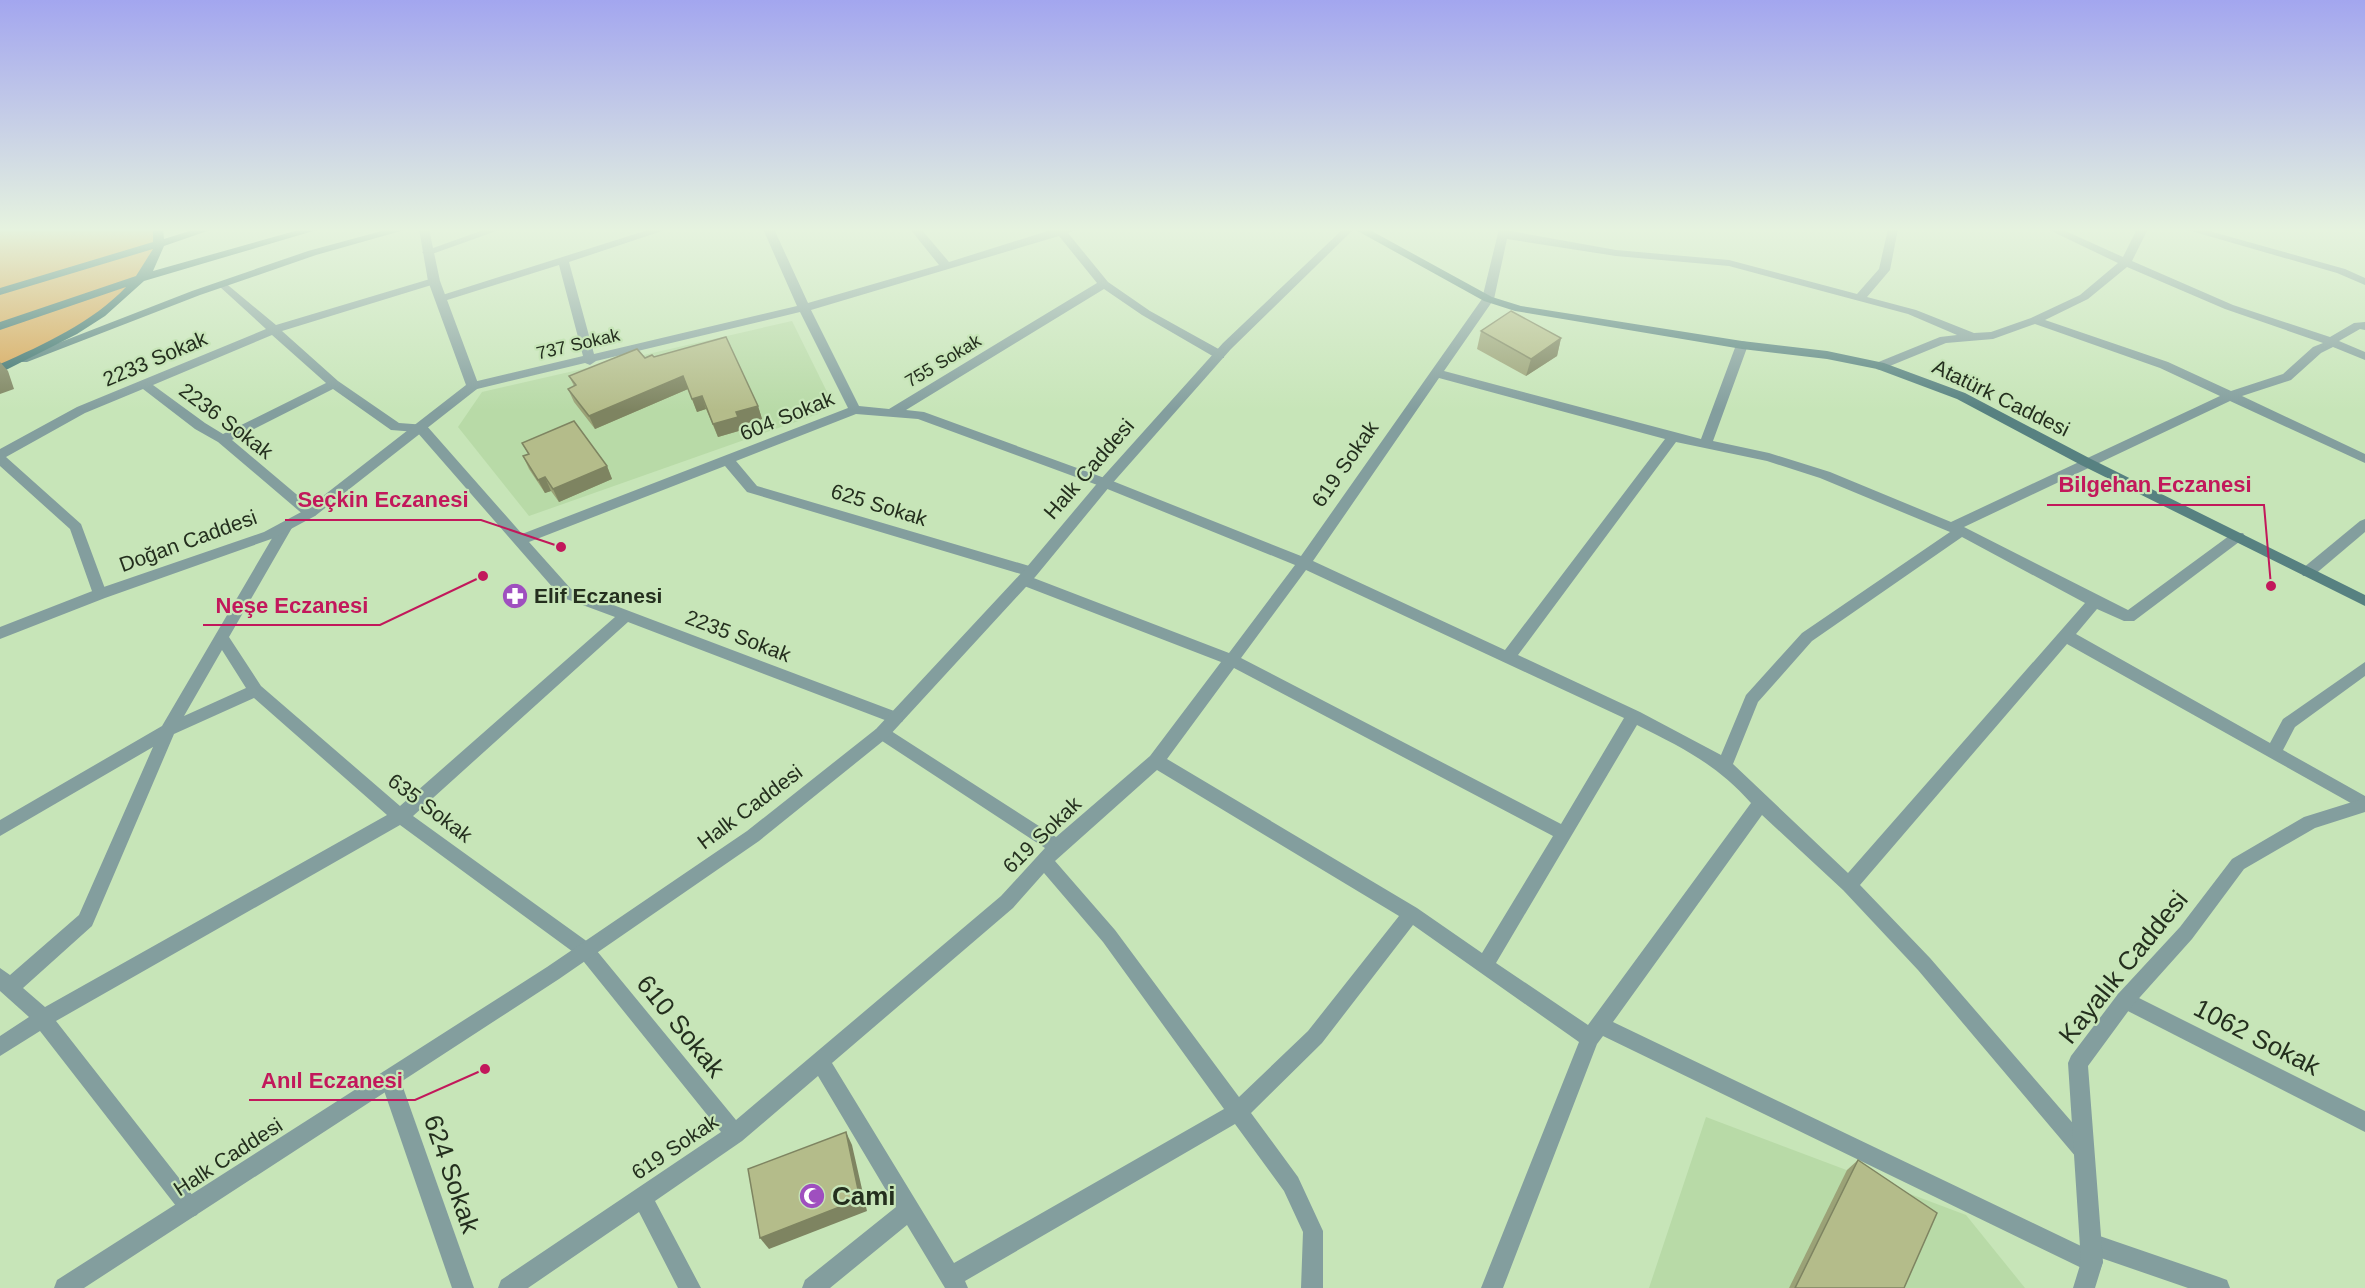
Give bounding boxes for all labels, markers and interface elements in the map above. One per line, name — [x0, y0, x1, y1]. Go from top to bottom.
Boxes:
street label: 737 Sokak — [534, 324, 623, 363]
street label: 2233 Sokak — [99, 326, 211, 391]
street label: 755 Sokak — [901, 330, 985, 391]
street label: Atatürk Caddesi — [1929, 354, 2073, 441]
street label: 2236 Sokak — [175, 378, 278, 463]
street label: 604 Sokak — [736, 386, 838, 445]
street label: Halk Caddesi — [1039, 414, 1138, 523]
street label: 619 Sokak — [1307, 416, 1383, 511]
callout: Bilgehan Eczanesi — [2047, 465, 2264, 505]
text: Bilgehan Eczanesi — [2058, 472, 2252, 497]
street label: 625 Sokak — [828, 479, 930, 530]
callout: Seçkin Eczanesi — [285, 480, 481, 520]
text: Seçkin Eczanesi — [297, 487, 469, 512]
street label: Doğan Caddesi — [116, 505, 260, 576]
pharmacy icon: Elif Eczanesi — [500, 581, 530, 611]
place label: Elif Eczanesi — [534, 584, 662, 607]
callout: Neşe Eczanesi — [203, 585, 380, 625]
text: Neşe Eczanesi — [216, 593, 368, 618]
street label: 2235 Sokak — [682, 605, 795, 666]
street label: Halk Caddesi — [693, 760, 806, 853]
street label: 635 Sokak — [384, 769, 477, 847]
street label: 619 Sokak — [998, 792, 1086, 877]
street label: Kayalık Caddesi — [2052, 885, 2194, 1049]
street label: 610 Sokak — [631, 969, 732, 1084]
street label: 1062 Sokak — [2189, 992, 2326, 1082]
callout: Anıl Eczanesi — [249, 1060, 415, 1100]
text: Anıl Eczanesi — [261, 1068, 403, 1093]
street label: 619 Sokak — [627, 1109, 723, 1184]
street label: 624 Sokak — [418, 1111, 487, 1238]
street label: Halk Caddesi — [169, 1113, 286, 1200]
mosque icon: Cami — [797, 1181, 827, 1211]
place label: Cami — [832, 1181, 896, 1211]

